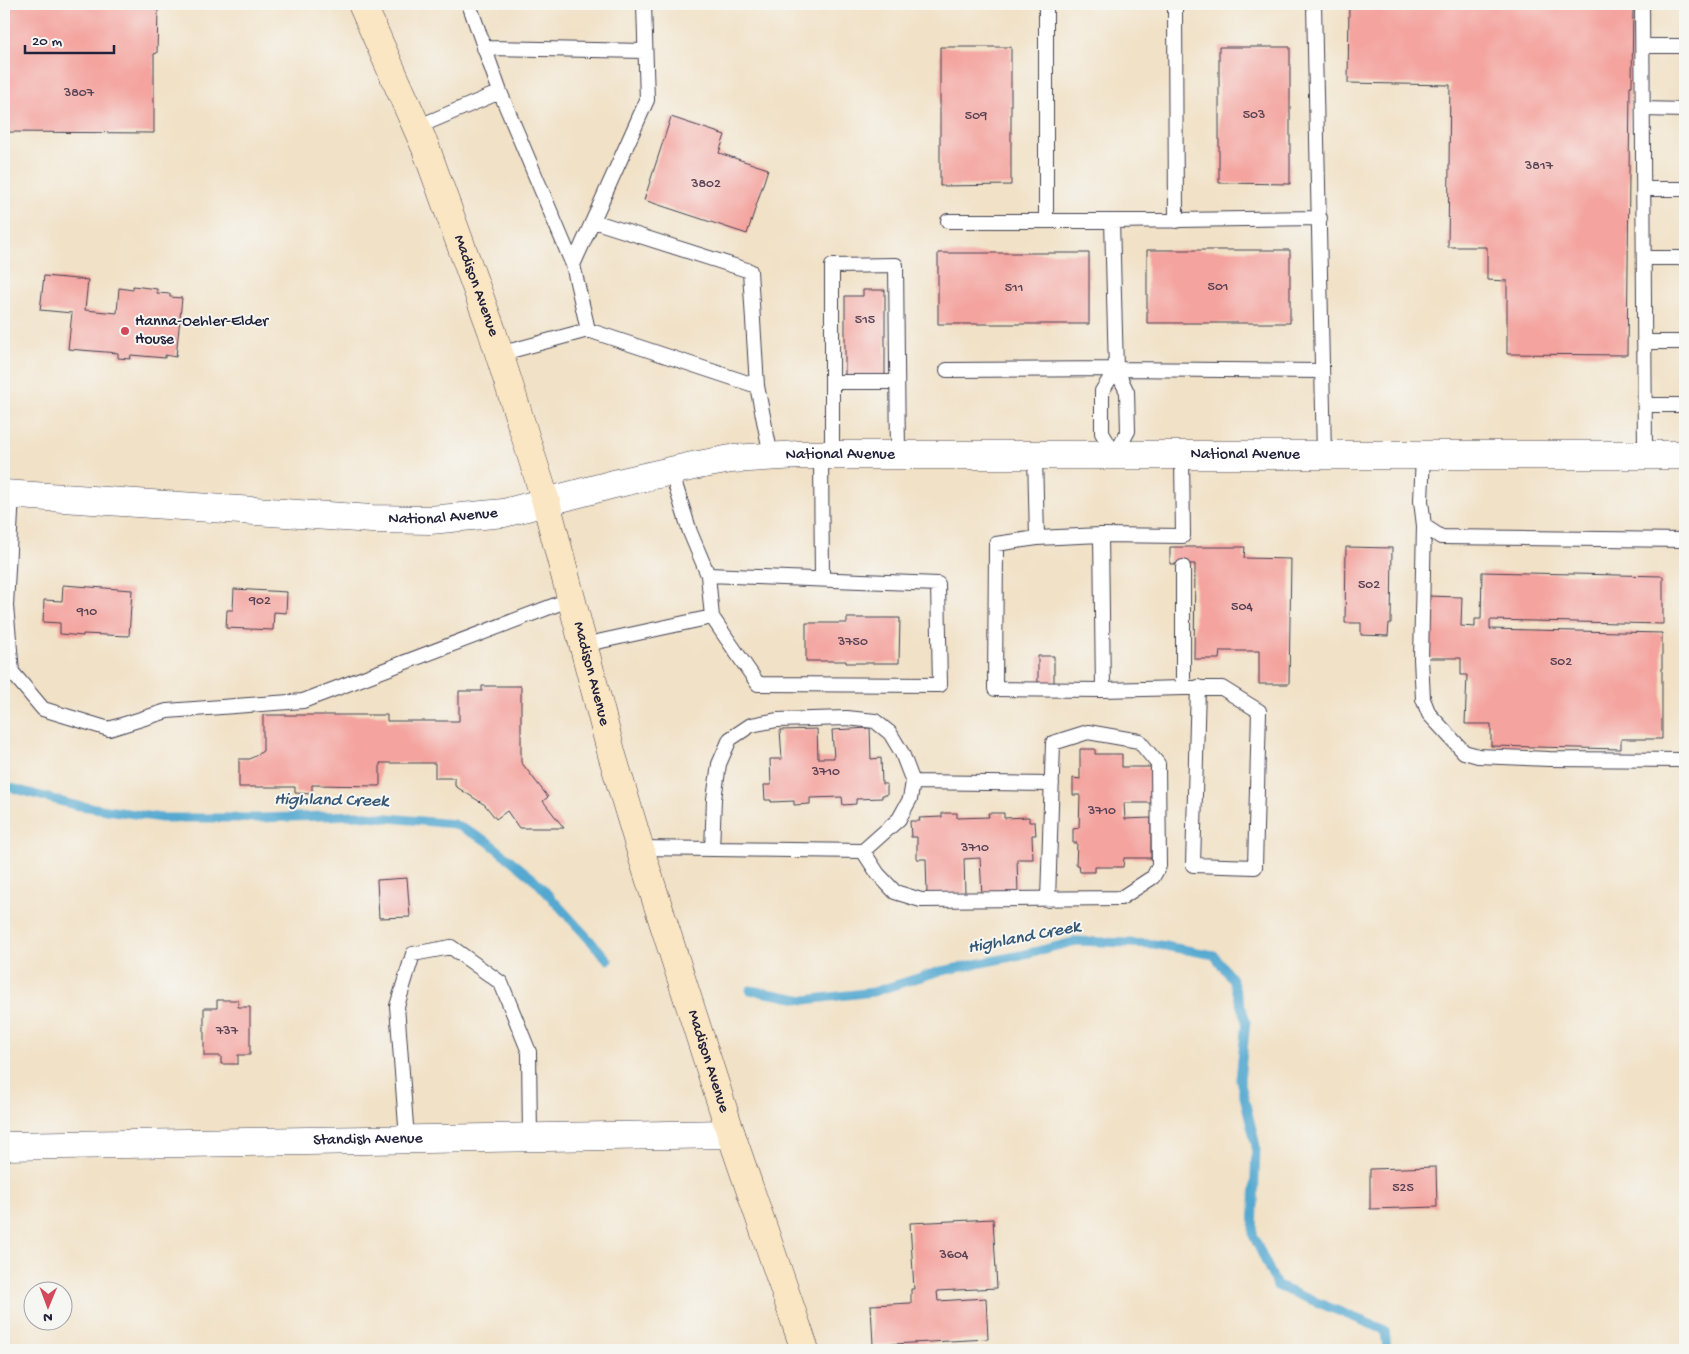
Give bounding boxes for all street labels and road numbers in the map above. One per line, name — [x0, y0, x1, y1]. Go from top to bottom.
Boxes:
street label: Madison Avenue — [449, 232, 503, 340]
street label: National Avenue — [785, 446, 896, 465]
street label: National Avenue — [1190, 446, 1301, 465]
street label: National Avenue — [388, 504, 499, 530]
street label: Madison Avenue — [568, 620, 614, 729]
street label: Madison Avenue — [683, 1008, 733, 1116]
street label: Standish Avenue — [313, 1130, 424, 1150]

